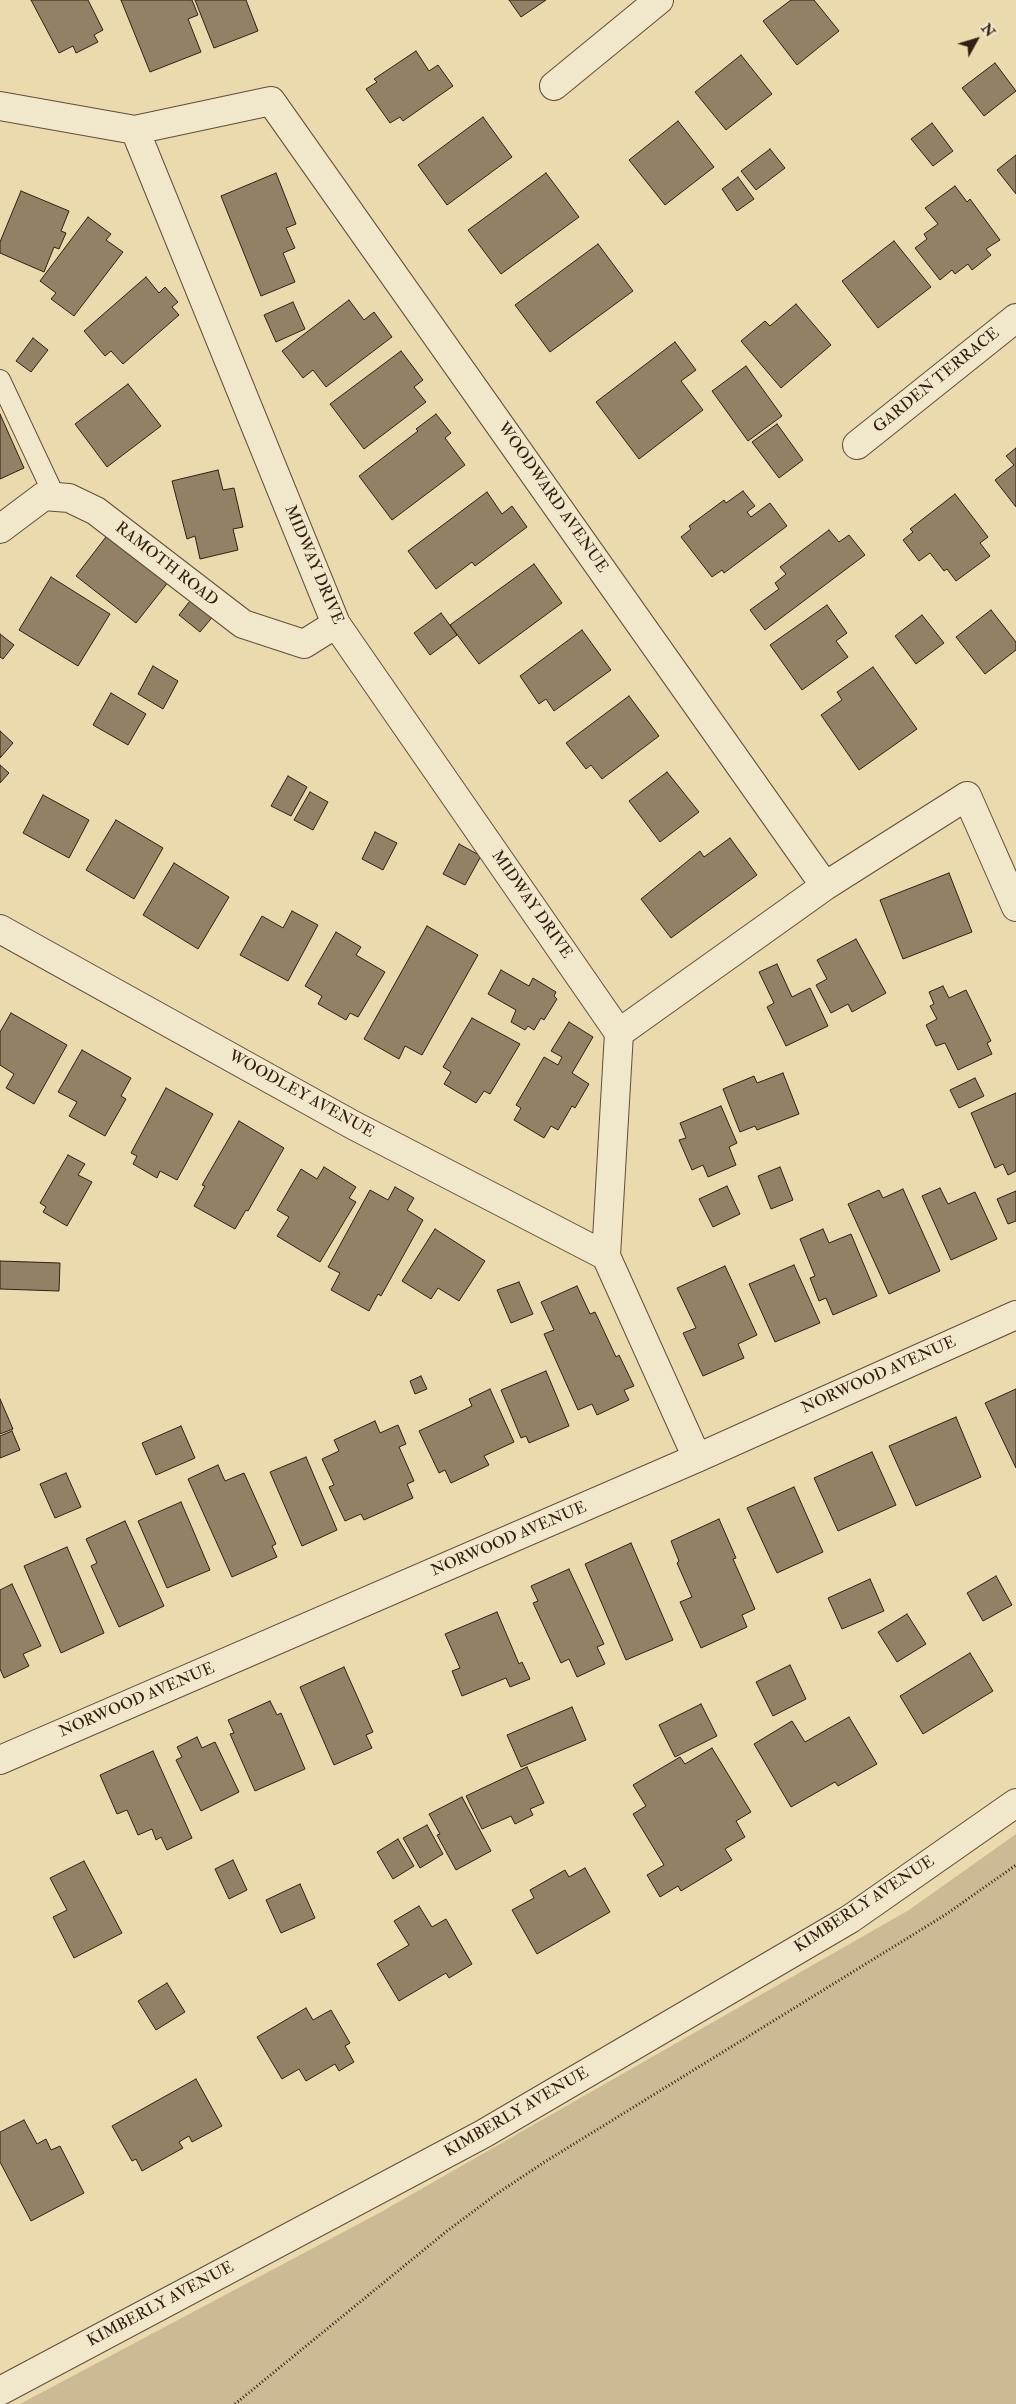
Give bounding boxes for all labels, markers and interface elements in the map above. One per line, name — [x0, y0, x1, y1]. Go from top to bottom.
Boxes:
north arrow — [951, 15, 1001, 65]
text: N — [977, 20, 999, 40]
street label: GARDEN TERRACE — [870, 324, 1004, 438]
street label: WOODWARD AVENUE — [493, 419, 611, 577]
street label: MIDWAY DRIVE — [279, 503, 347, 627]
street label: RAMOTH ROAD — [111, 519, 221, 611]
street label: MIDWAY DRIVE — [487, 847, 575, 963]
street label: WOODLEY AVENUE — [225, 1047, 377, 1143]
street label: NORWOOD AVENUE — [799, 1333, 959, 1419]
street label: NORWOOD AVENUE — [428, 1499, 590, 1581]
street label: NORWOOD AVENUE — [56, 1660, 218, 1742]
street label: KIMBERLY AVENUE — [791, 1853, 939, 1957]
street label: KIMBERLY AVENUE — [442, 2064, 592, 2162]
street label: KIMBERLY AVENUE — [84, 2258, 238, 2352]

